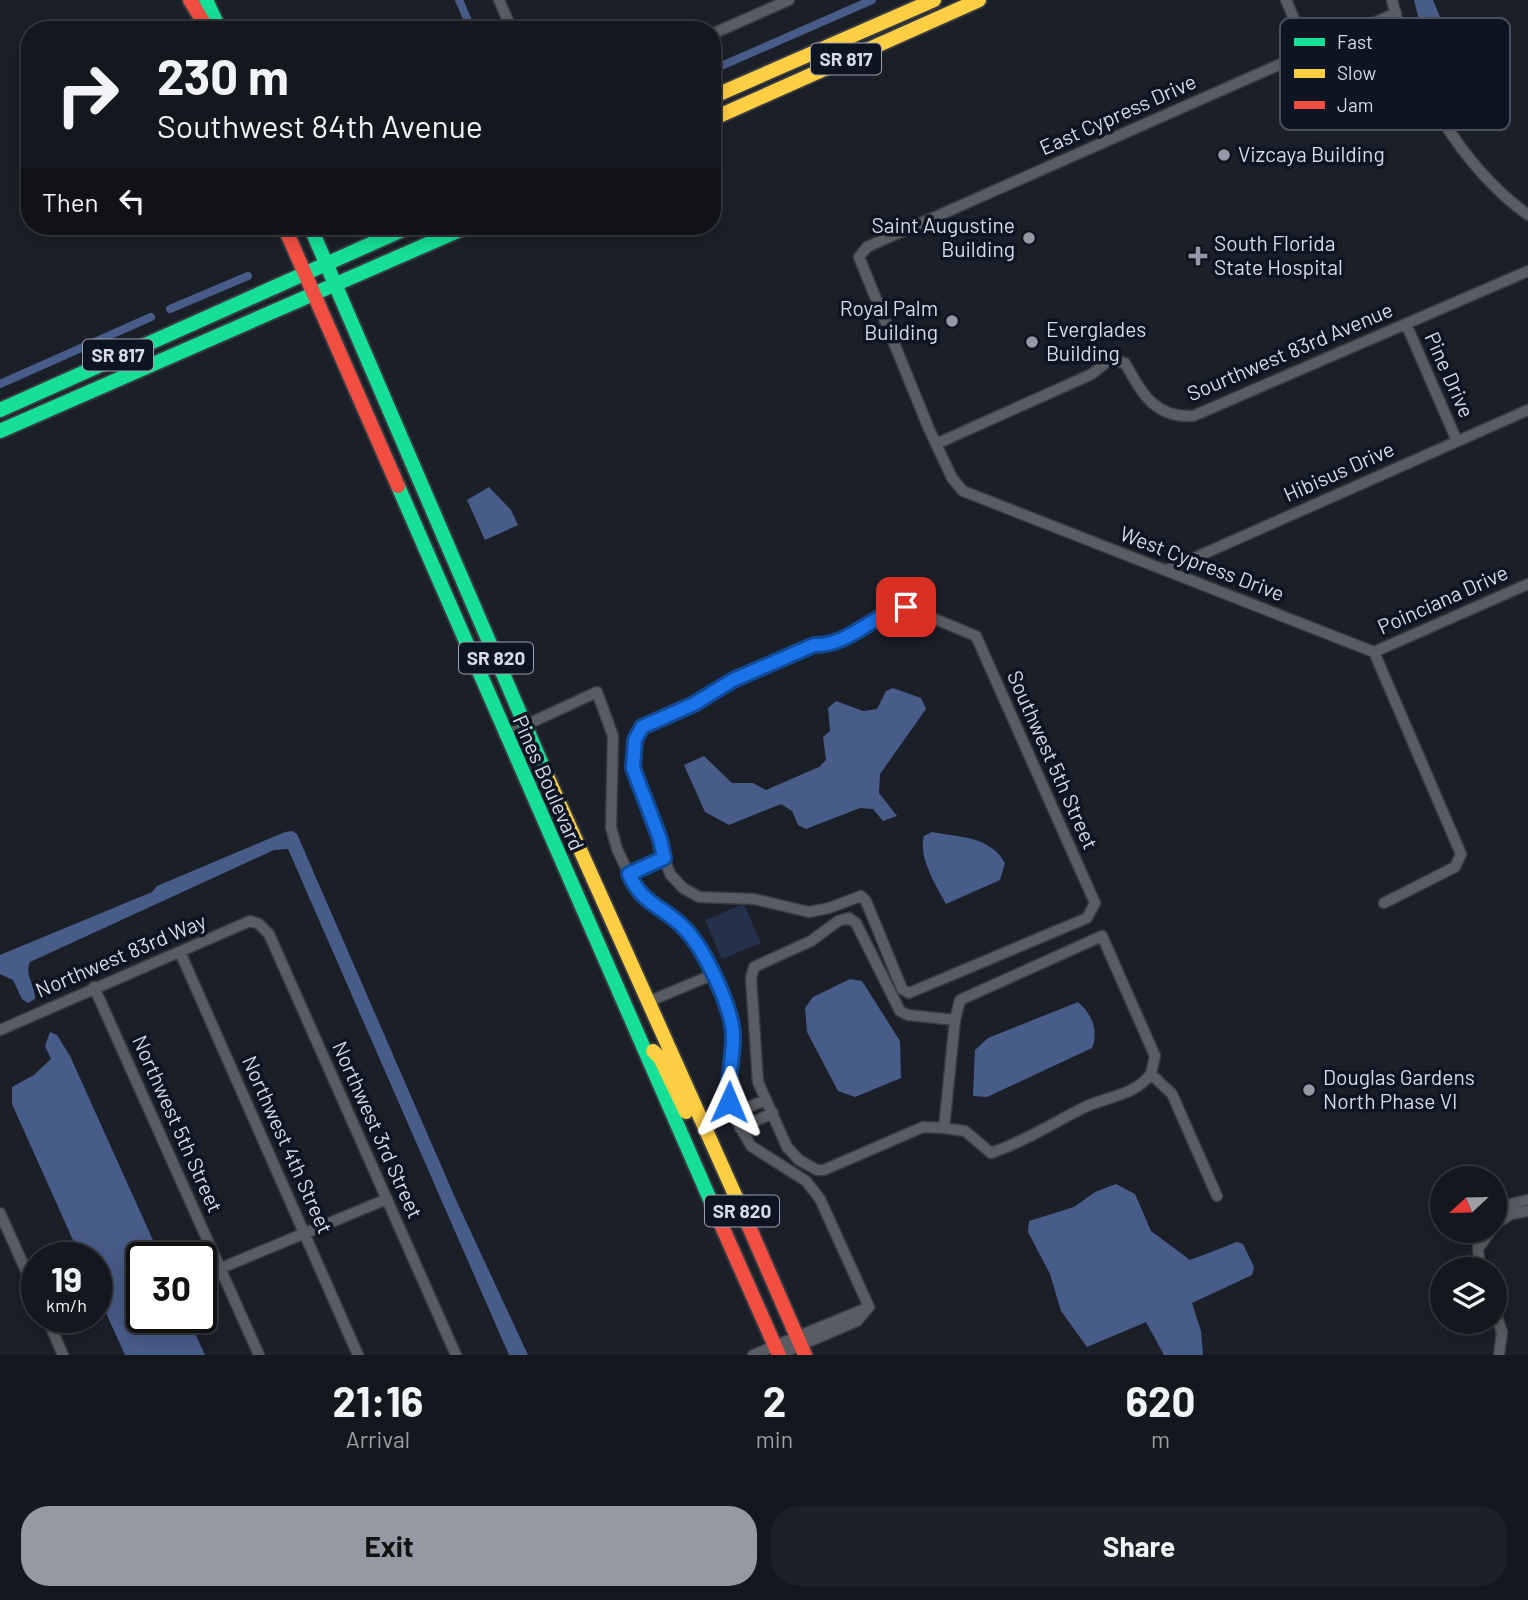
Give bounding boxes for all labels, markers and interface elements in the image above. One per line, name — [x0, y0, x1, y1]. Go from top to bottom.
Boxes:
legend — [1280, 18, 1510, 130]
text: Fast — [1337, 30, 1373, 53]
road number: SR 817 — [811, 44, 881, 74]
text: 230 m — [157, 46, 289, 105]
icon: right — [42, 49, 133, 140]
text: Slow — [1337, 61, 1376, 84]
street label: East Cypress Drive — [1035, 68, 1200, 159]
text: Jam — [1337, 93, 1373, 116]
text: Southwest 84th Avenue — [157, 106, 483, 144]
place label: Vizcaya Building — [1238, 141, 1385, 166]
marker: Vizcaya Building — [1216, 147, 1232, 163]
icon: left — [113, 182, 151, 220]
text: Then — [42, 186, 99, 217]
place label: Saint Augustine Building — [872, 212, 1015, 261]
marker: Saint Augustine Building — [1021, 230, 1037, 246]
place label: South Florida State Hospital — [1214, 230, 1343, 279]
marker: South Florida State Hospital — [1188, 246, 1208, 266]
place label: Royal Palm Building — [840, 295, 938, 344]
street label: Sourthwest 83rd Avenue — [1183, 296, 1396, 405]
marker: Royal Palm Building — [944, 313, 960, 329]
place label: Everglades Building — [1046, 316, 1146, 365]
street label: Pine Drive — [1420, 328, 1480, 421]
marker: Everglades Building — [1024, 334, 1040, 350]
road number: SR 817 — [83, 340, 153, 370]
street label: Hibisus Drive — [1279, 435, 1398, 506]
street label: West Cypress Drive — [1117, 520, 1288, 605]
street label: Poinciana Drive — [1373, 559, 1511, 639]
pin — [876, 577, 936, 637]
icon: arrive — [887, 588, 925, 626]
road number: SR 820 — [459, 642, 533, 674]
street label: Southwest 5th Street — [1003, 666, 1104, 853]
street label: Pines Boulevard — [508, 711, 590, 854]
street label: Northwest 83rd Way — [31, 907, 210, 1002]
street label: Northwest 5th Street — [128, 1031, 229, 1216]
street label: Northwest 3rd Street — [328, 1037, 429, 1222]
street label: Northwest 4th Street — [238, 1052, 339, 1237]
place label: Douglas Gardens North Phase VI — [1323, 1064, 1475, 1113]
position arrow — [692, 1065, 766, 1139]
marker: Douglas Gardens North Phase VI — [1301, 1082, 1317, 1098]
north arrow — [1430, 1166, 1507, 1242]
map controls — [1430, 1166, 1507, 1334]
road number: SR 820 — [705, 1196, 779, 1226]
speed limit sign: 30 — [126, 1242, 217, 1333]
text: 19 — [51, 1257, 82, 1299]
button: layers — [1430, 1257, 1507, 1334]
text: km/h — [46, 1294, 87, 1316]
text: 21:16 — [332, 1375, 423, 1425]
text: 2 — [763, 1375, 786, 1425]
text: 620 — [1126, 1375, 1196, 1425]
text: Arrival — [346, 1425, 410, 1453]
text: min — [756, 1425, 793, 1453]
text: m — [1151, 1425, 1170, 1453]
button: Exit — [21, 1506, 757, 1586]
button: Share — [771, 1506, 1507, 1586]

